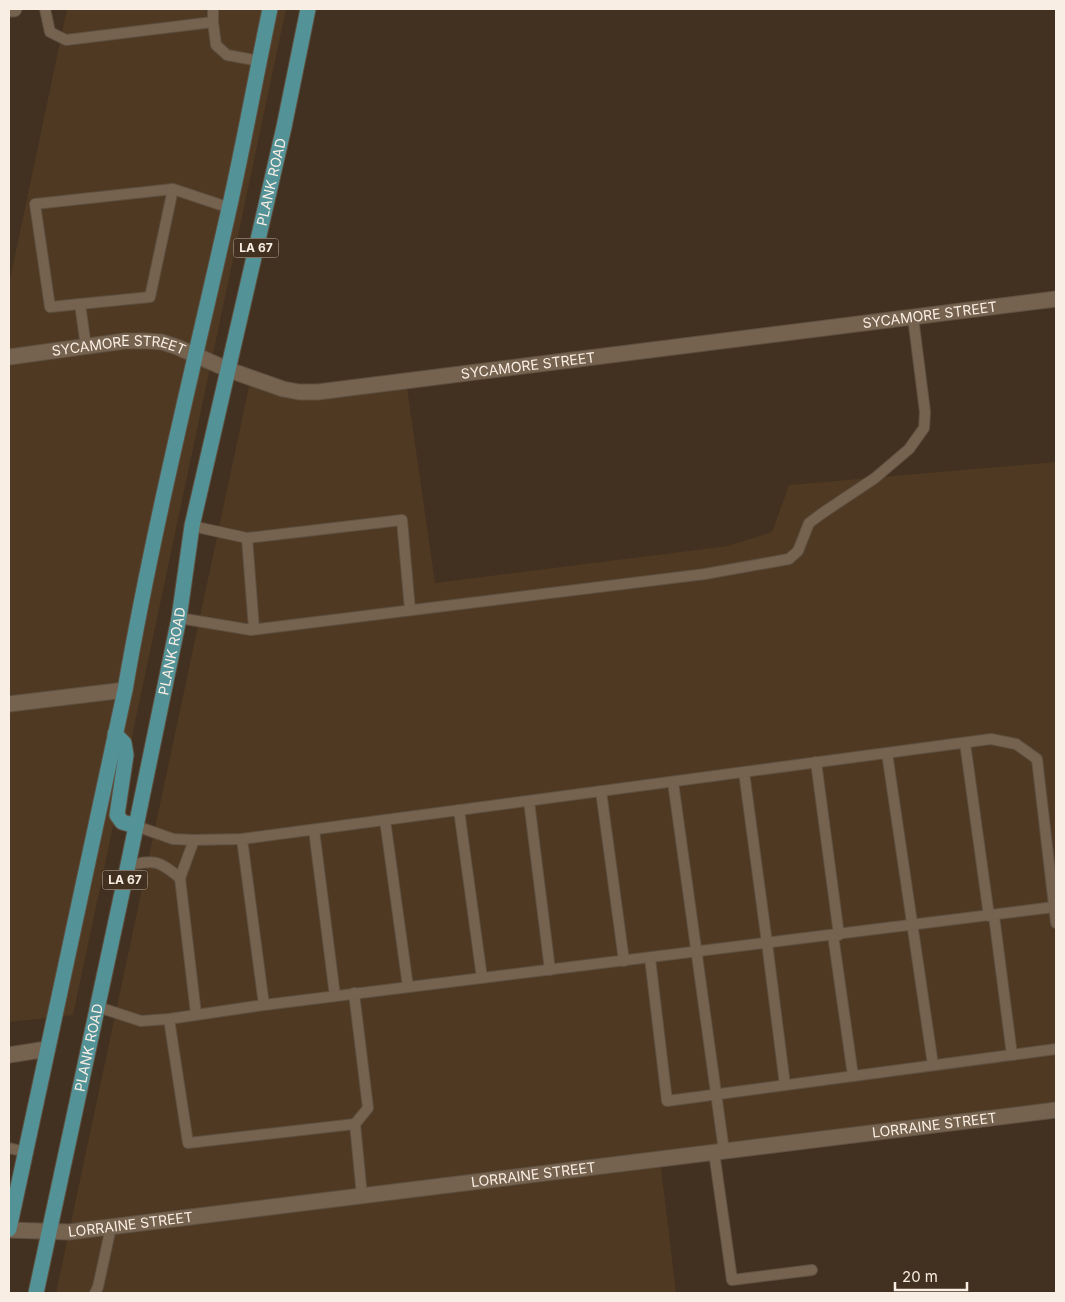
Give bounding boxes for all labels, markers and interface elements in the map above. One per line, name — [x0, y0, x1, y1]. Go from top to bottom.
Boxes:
street label: PLANK ROAD — [253, 136, 289, 227]
road number: LA 67 — [234, 238, 278, 258]
street label: SYCAMORE STREET — [862, 298, 998, 331]
street label: SYCAMORE STREET — [51, 332, 189, 359]
street label: SYCAMORE STREET — [460, 348, 596, 382]
street label: PLANK ROAD — [154, 606, 188, 697]
road number: LA 67 — [102, 870, 148, 890]
street label: PLANK ROAD — [71, 1002, 106, 1093]
street label: LORRAINE STREET — [871, 1108, 998, 1141]
street label: LORRAINE STREET — [470, 1158, 597, 1190]
street label: LORRAINE STREET — [67, 1208, 194, 1240]
scale bar — [895, 1260, 968, 1292]
text: 20 m — [902, 1267, 938, 1286]

